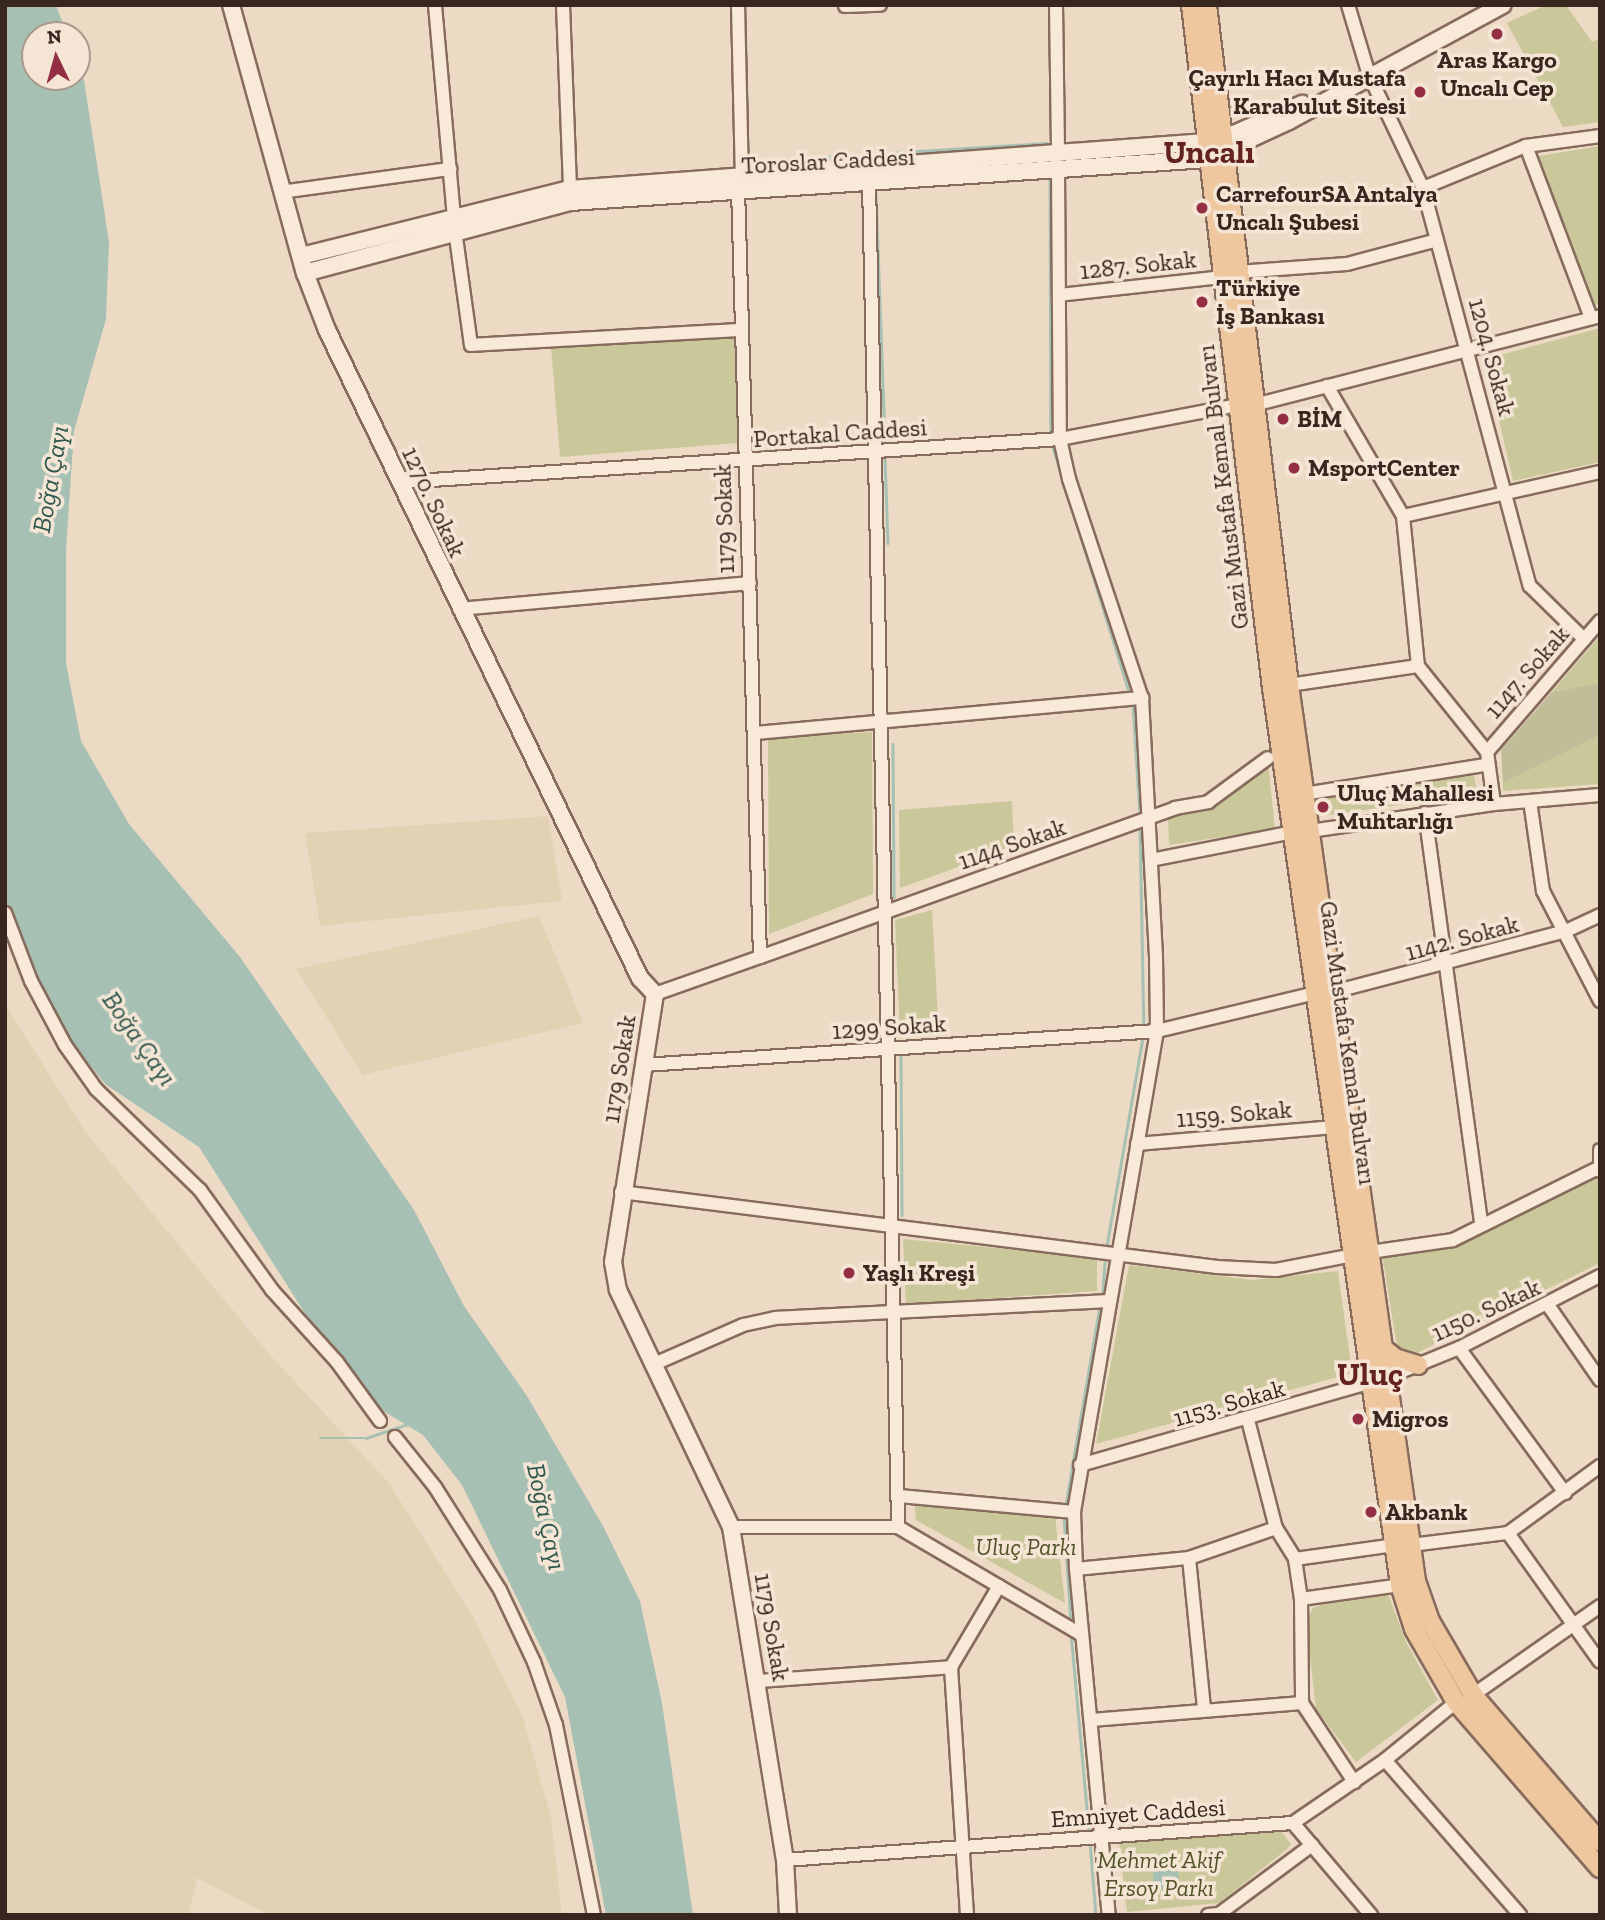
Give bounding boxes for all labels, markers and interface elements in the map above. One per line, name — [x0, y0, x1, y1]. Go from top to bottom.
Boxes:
north arrow — [21, 21, 91, 91]
text: N — [46, 24, 62, 49]
marker: Aras Kargo Uncalı Cep — [1489, 26, 1505, 42]
place label: Aras Kargo Uncalı Cep — [1437, 46, 1557, 102]
place label: Çayırlı Hacı Mustafa Karabulut Sitesi — [1189, 64, 1406, 120]
marker: Çayırlı Hacı Mustafa Karabulut Sitesi — [1412, 84, 1428, 100]
district label: Uncalı — [1163, 133, 1255, 171]
street label: Toroslar Caddesi — [740, 142, 916, 180]
place label: CarrefourSA Antalya Uncalı Şubesi — [1216, 180, 1439, 236]
marker: CarrefourSA Antalya Uncalı Şubesi — [1194, 200, 1210, 216]
street label: 1287. Sokak — [1078, 245, 1198, 285]
place label: Türkiye İş Bankası — [1216, 274, 1325, 330]
marker: Türkiye İş Bankası — [1194, 294, 1210, 310]
street label: 1204. Sokak — [1462, 295, 1522, 419]
street label: Gazi Mustafa Kemal Bulvarı — [1191, 343, 1255, 631]
place label: BİM — [1297, 405, 1342, 433]
marker: BİM — [1275, 411, 1291, 427]
street label: Portakal Caddesi — [752, 413, 928, 453]
water label: Boğa Çayı — [26, 423, 76, 535]
street label: 1270. Sokak — [396, 442, 472, 562]
place label: MsportCenter — [1308, 454, 1460, 482]
marker: MsportCenter — [1286, 460, 1302, 476]
street label: 1179 Sokak — [708, 464, 740, 574]
street label: 1147. Sokak — [1479, 620, 1575, 724]
place label: Uluç Mahallesi Muhtarlığı — [1337, 779, 1494, 835]
marker: Uluç Mahallesi Muhtarlığı — [1315, 799, 1331, 815]
street label: 1144 Sokak — [955, 812, 1069, 876]
street label: Gazi Mustafa Kemal Bulvarı — [1314, 899, 1382, 1187]
street label: 1142. Sokak — [1402, 909, 1522, 967]
water label: Boğa Çayı — [95, 986, 183, 1092]
street label: 1299 Sokak — [831, 1009, 947, 1045]
street label: 1179 Sokak — [596, 1013, 642, 1125]
street label: 1159. Sokak — [1175, 1095, 1293, 1133]
place label: Yaşlı Kreşi — [863, 1259, 975, 1287]
marker: Yaşlı Kreşi — [841, 1265, 857, 1281]
street label: 1150. Sokak — [1427, 1272, 1545, 1348]
district label: Uluç — [1337, 1355, 1403, 1393]
street label: 1153. Sokak — [1170, 1373, 1288, 1433]
place label: Migros — [1372, 1405, 1448, 1433]
marker: Migros — [1350, 1411, 1366, 1427]
water label: Boğa Çayı — [519, 1461, 573, 1573]
place label: Akbank — [1385, 1498, 1468, 1526]
marker: Akbank — [1363, 1504, 1379, 1520]
park label: Uluç Parkı — [975, 1533, 1077, 1561]
street label: 1179 Sokak — [748, 1571, 796, 1683]
street label: Emniyet Caddesi — [1050, 1793, 1226, 1833]
park label: Mehmet Akif Ersoy Parkı — [1097, 1846, 1221, 1902]

